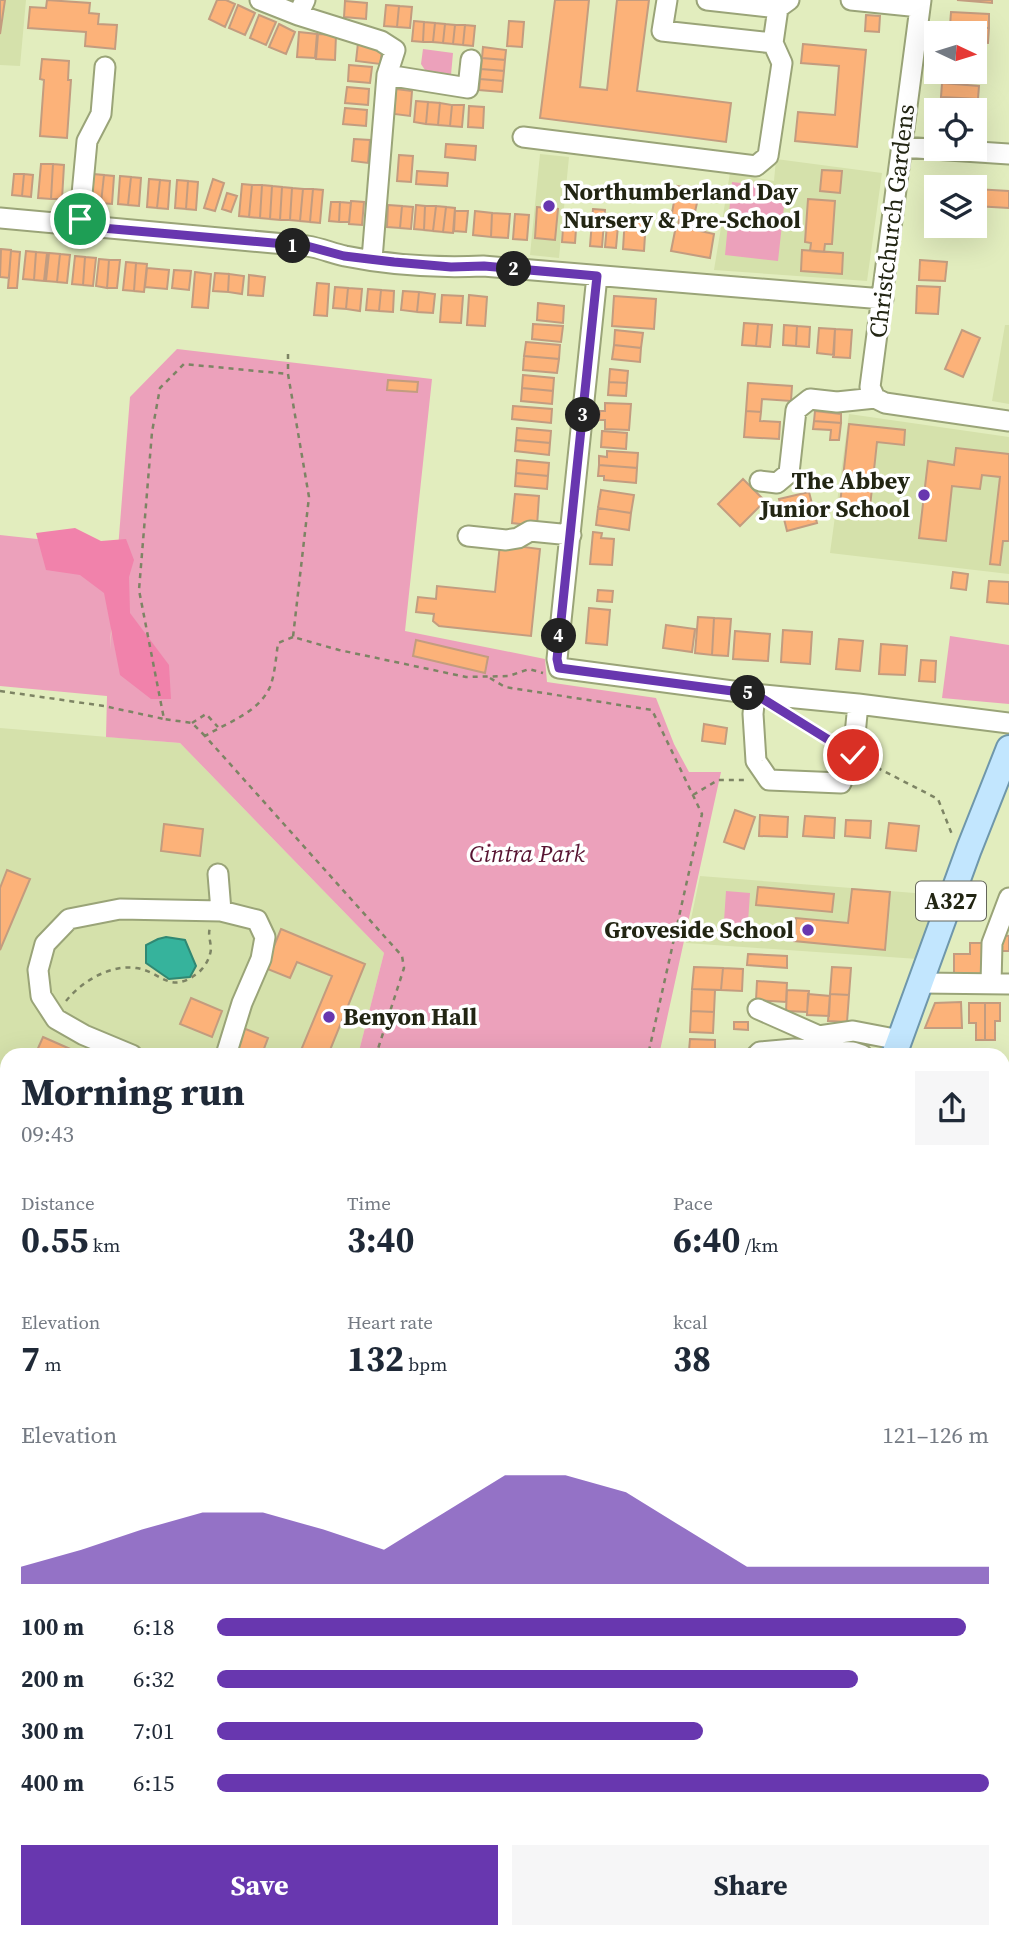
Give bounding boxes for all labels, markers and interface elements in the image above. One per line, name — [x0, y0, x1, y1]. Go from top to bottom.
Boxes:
north arrow — [924, 21, 987, 84]
map controls — [924, 21, 987, 238]
button: locate — [924, 98, 987, 161]
street label: Christchurch Gardens — [861, 102, 922, 340]
place label: Northumberland Day Nursery & Pre-School — [563, 175, 801, 236]
button: layers — [924, 175, 987, 238]
pin — [50, 189, 110, 249]
marker: Northumberland Day Nursery & Pre-School — [541, 198, 557, 214]
icon: arrive — [61, 200, 99, 238]
pin: 1 — [276, 229, 310, 264]
text: 1 — [287, 232, 298, 258]
pin: 2 — [496, 252, 532, 286]
text: 2 — [508, 255, 519, 281]
pin: 3 — [566, 398, 600, 432]
text: 3 — [577, 401, 588, 427]
place label: The Abbey Junior School — [758, 464, 910, 525]
marker: The Abbey Junior School — [916, 487, 932, 503]
pin: 4 — [542, 618, 576, 654]
text: 4 — [553, 622, 564, 648]
pin: 5 — [730, 676, 766, 710]
text: 5 — [742, 679, 753, 705]
pin — [823, 725, 883, 785]
icon: check — [834, 736, 872, 774]
park label: Cintra Park — [469, 837, 585, 870]
road number: A327 — [916, 882, 986, 920]
place label: Groveside School — [604, 913, 794, 946]
marker: Groveside School — [800, 922, 816, 938]
place label: Benyon Hall — [343, 1000, 477, 1033]
marker: Benyon Hall — [321, 1009, 337, 1025]
text: Morning run — [21, 1066, 245, 1118]
button: share — [915, 1071, 989, 1145]
text: 09:43 — [21, 1118, 74, 1150]
text: Distance — [21, 1190, 95, 1216]
text: Time — [347, 1190, 391, 1216]
text: Pace — [673, 1190, 713, 1216]
text: 0.55 — [21, 1216, 88, 1264]
text: 3:40 — [347, 1216, 414, 1264]
text: 6:40 — [673, 1216, 740, 1264]
text: km — [88, 1232, 120, 1258]
text: /km — [740, 1232, 779, 1258]
text: Elevation — [21, 1309, 100, 1335]
text: Heart rate — [347, 1309, 433, 1335]
text: kcal — [673, 1309, 708, 1335]
text: 7 — [21, 1335, 40, 1383]
text: 132 — [347, 1335, 404, 1383]
text: 38 — [673, 1335, 711, 1383]
text: m — [40, 1351, 62, 1377]
text: bpm — [404, 1351, 447, 1377]
text: Elevation — [21, 1419, 117, 1451]
text: 121–126 m — [882, 1419, 989, 1451]
text: 100 m — [21, 1611, 84, 1643]
text: 6:18 — [133, 1611, 174, 1643]
text: 200 m — [21, 1663, 84, 1695]
text: 6:32 — [133, 1663, 174, 1695]
text: 300 m — [21, 1715, 84, 1747]
text: 7:01 — [133, 1715, 174, 1747]
text: 400 m — [21, 1767, 84, 1799]
text: 6:15 — [133, 1767, 174, 1799]
button: Save — [21, 1845, 498, 1925]
button: Share — [512, 1845, 989, 1925]

